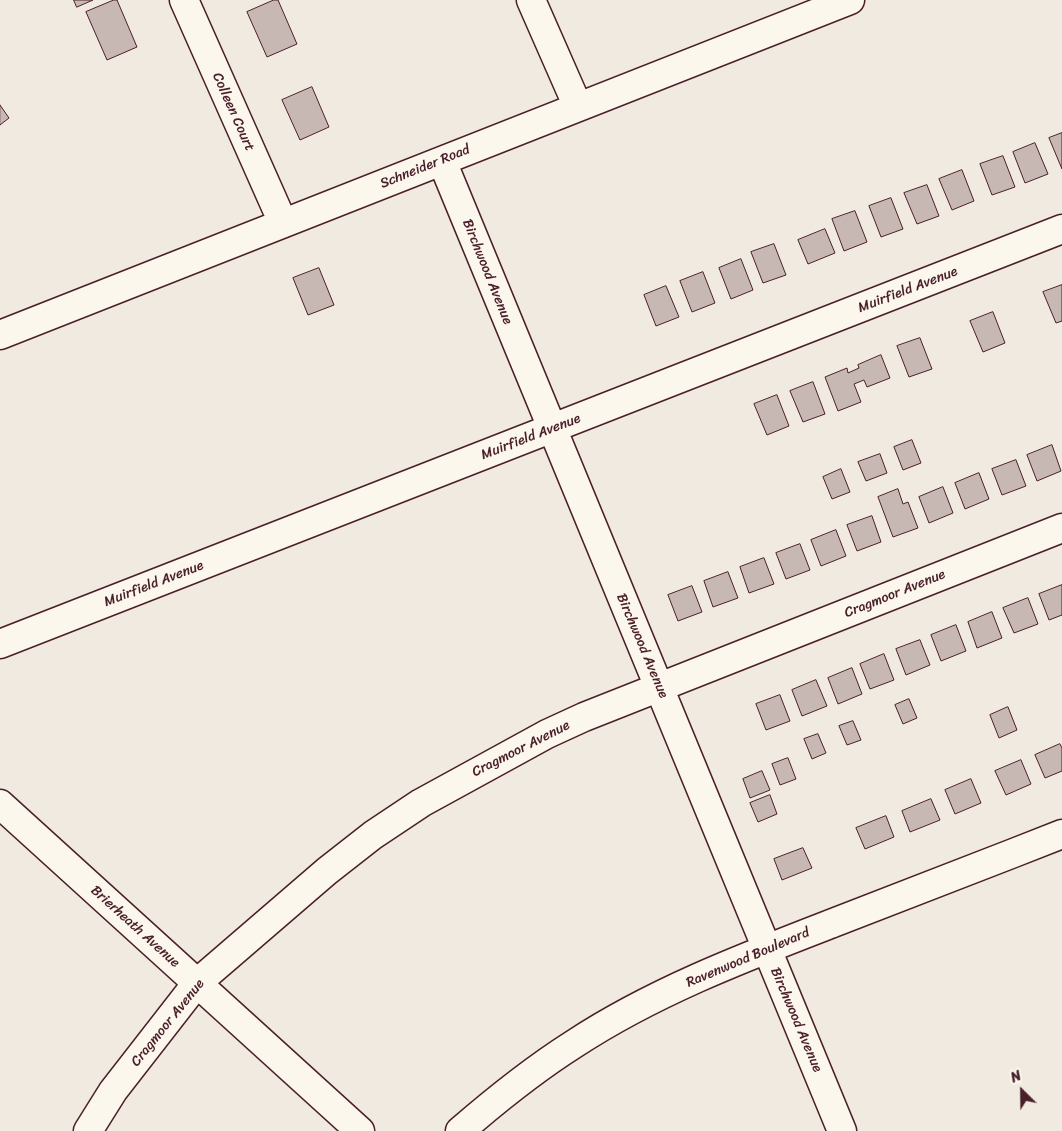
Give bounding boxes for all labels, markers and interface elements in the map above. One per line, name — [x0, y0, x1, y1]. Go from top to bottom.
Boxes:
street label: Colleen Court — [208, 70, 258, 154]
street label: Schneider Road — [378, 141, 472, 193]
street label: Birchwood Avenue — [458, 217, 516, 327]
street label: Muirfield Avenue — [856, 263, 960, 317]
street label: Muirfield Avenue — [479, 410, 583, 464]
street label: Muirfield Avenue — [102, 557, 206, 611]
street label: Cragmoor Avenue — [842, 566, 948, 622]
street label: Birchwood Avenue — [612, 591, 672, 701]
street label: Cragmoor Avenue — [469, 717, 573, 781]
street label: Brierheath Avenue — [87, 883, 183, 971]
street label: Ravenwood Boulevard — [684, 924, 812, 992]
street label: Birchwood Avenue — [766, 965, 826, 1075]
street label: Cragmoor Avenue — [128, 976, 208, 1070]
text: N — [1007, 1063, 1025, 1090]
north arrow — [997, 1066, 1047, 1116]

